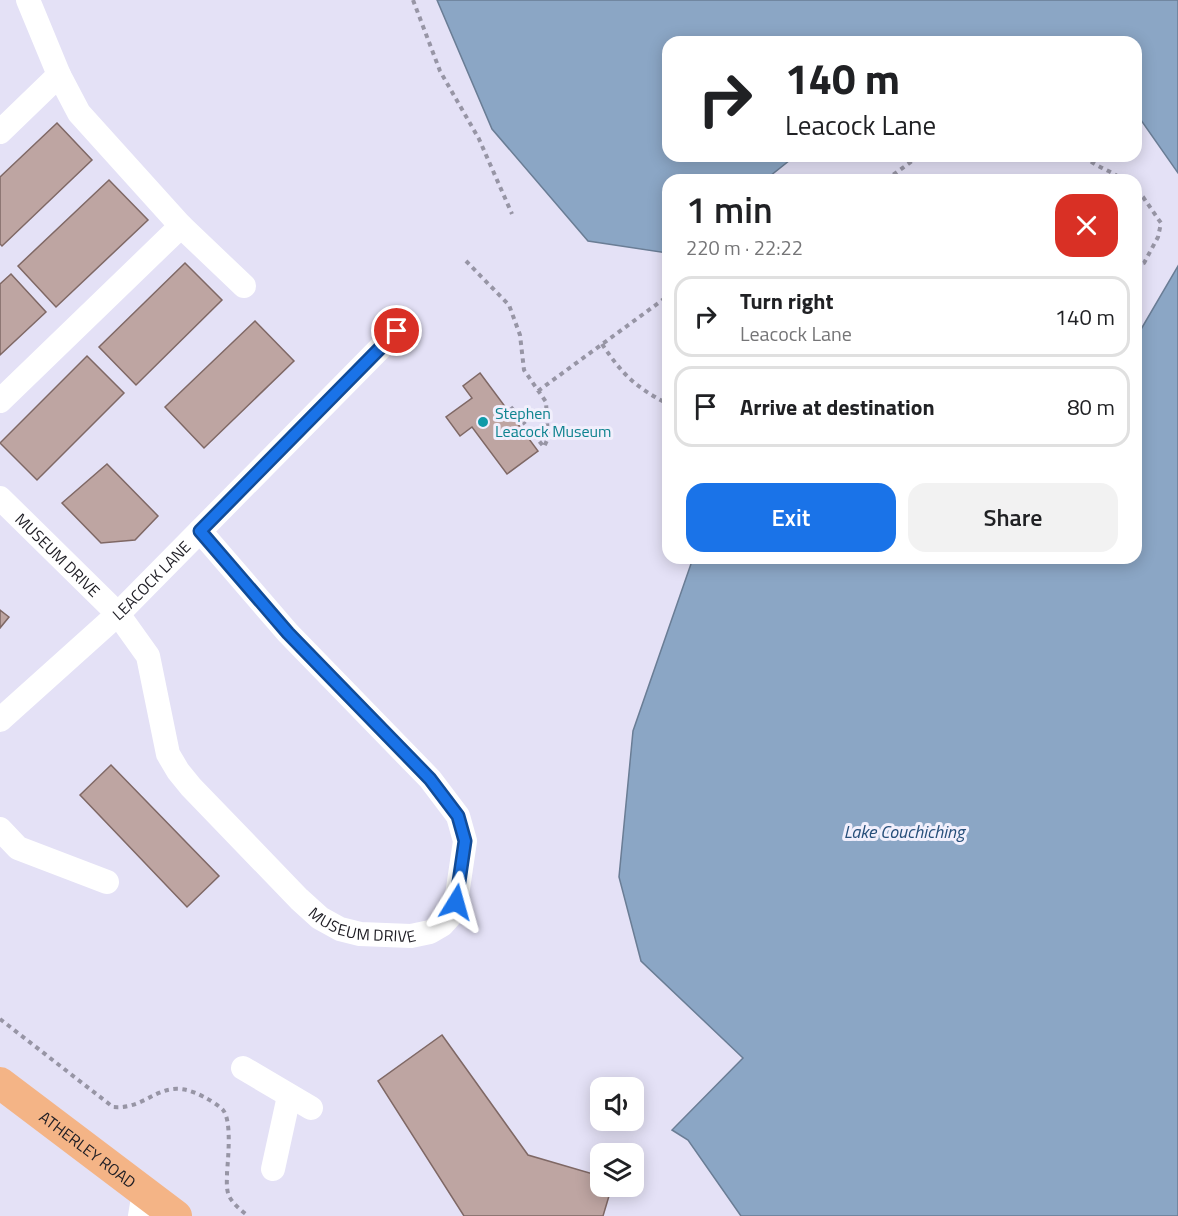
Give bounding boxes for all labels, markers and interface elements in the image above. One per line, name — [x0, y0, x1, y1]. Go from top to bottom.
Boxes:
text: 140 m — [785, 46, 900, 110]
icon: right — [686, 60, 764, 138]
text: Leacock Lane — [785, 104, 936, 145]
text: 1 min — [686, 182, 773, 237]
button: close — [1055, 194, 1118, 257]
text: 220 m · 22:22 — [686, 232, 803, 263]
text: Turn right — [740, 284, 834, 318]
icon: right — [689, 300, 722, 333]
text: 140 m — [1055, 300, 1115, 334]
pin — [371, 305, 422, 356]
icon: arrive — [380, 314, 413, 347]
text: Leacock Lane — [740, 318, 852, 349]
icon: arrive — [689, 390, 722, 423]
text: Arrive at destination — [740, 390, 935, 424]
text: 80 m — [1067, 390, 1115, 424]
place label: Stephen Leacock Museum — [495, 401, 612, 443]
marker: Stephen Leacock Museum — [476, 415, 490, 429]
button: Exit — [686, 483, 896, 552]
button: Share — [908, 483, 1118, 552]
street label: MUSEUM DRIVE — [10, 507, 106, 602]
street label: LEACOCK LANE — [107, 535, 196, 626]
water label: Lake Couchiching — [844, 818, 967, 845]
position arrow — [424, 870, 488, 934]
street label: MUSEUM DRIVE — [303, 901, 418, 949]
map controls — [590, 1077, 644, 1197]
button: sound — [590, 1077, 644, 1131]
street label: ATHERLEY ROAD — [34, 1105, 141, 1194]
button: layers — [590, 1143, 644, 1197]

